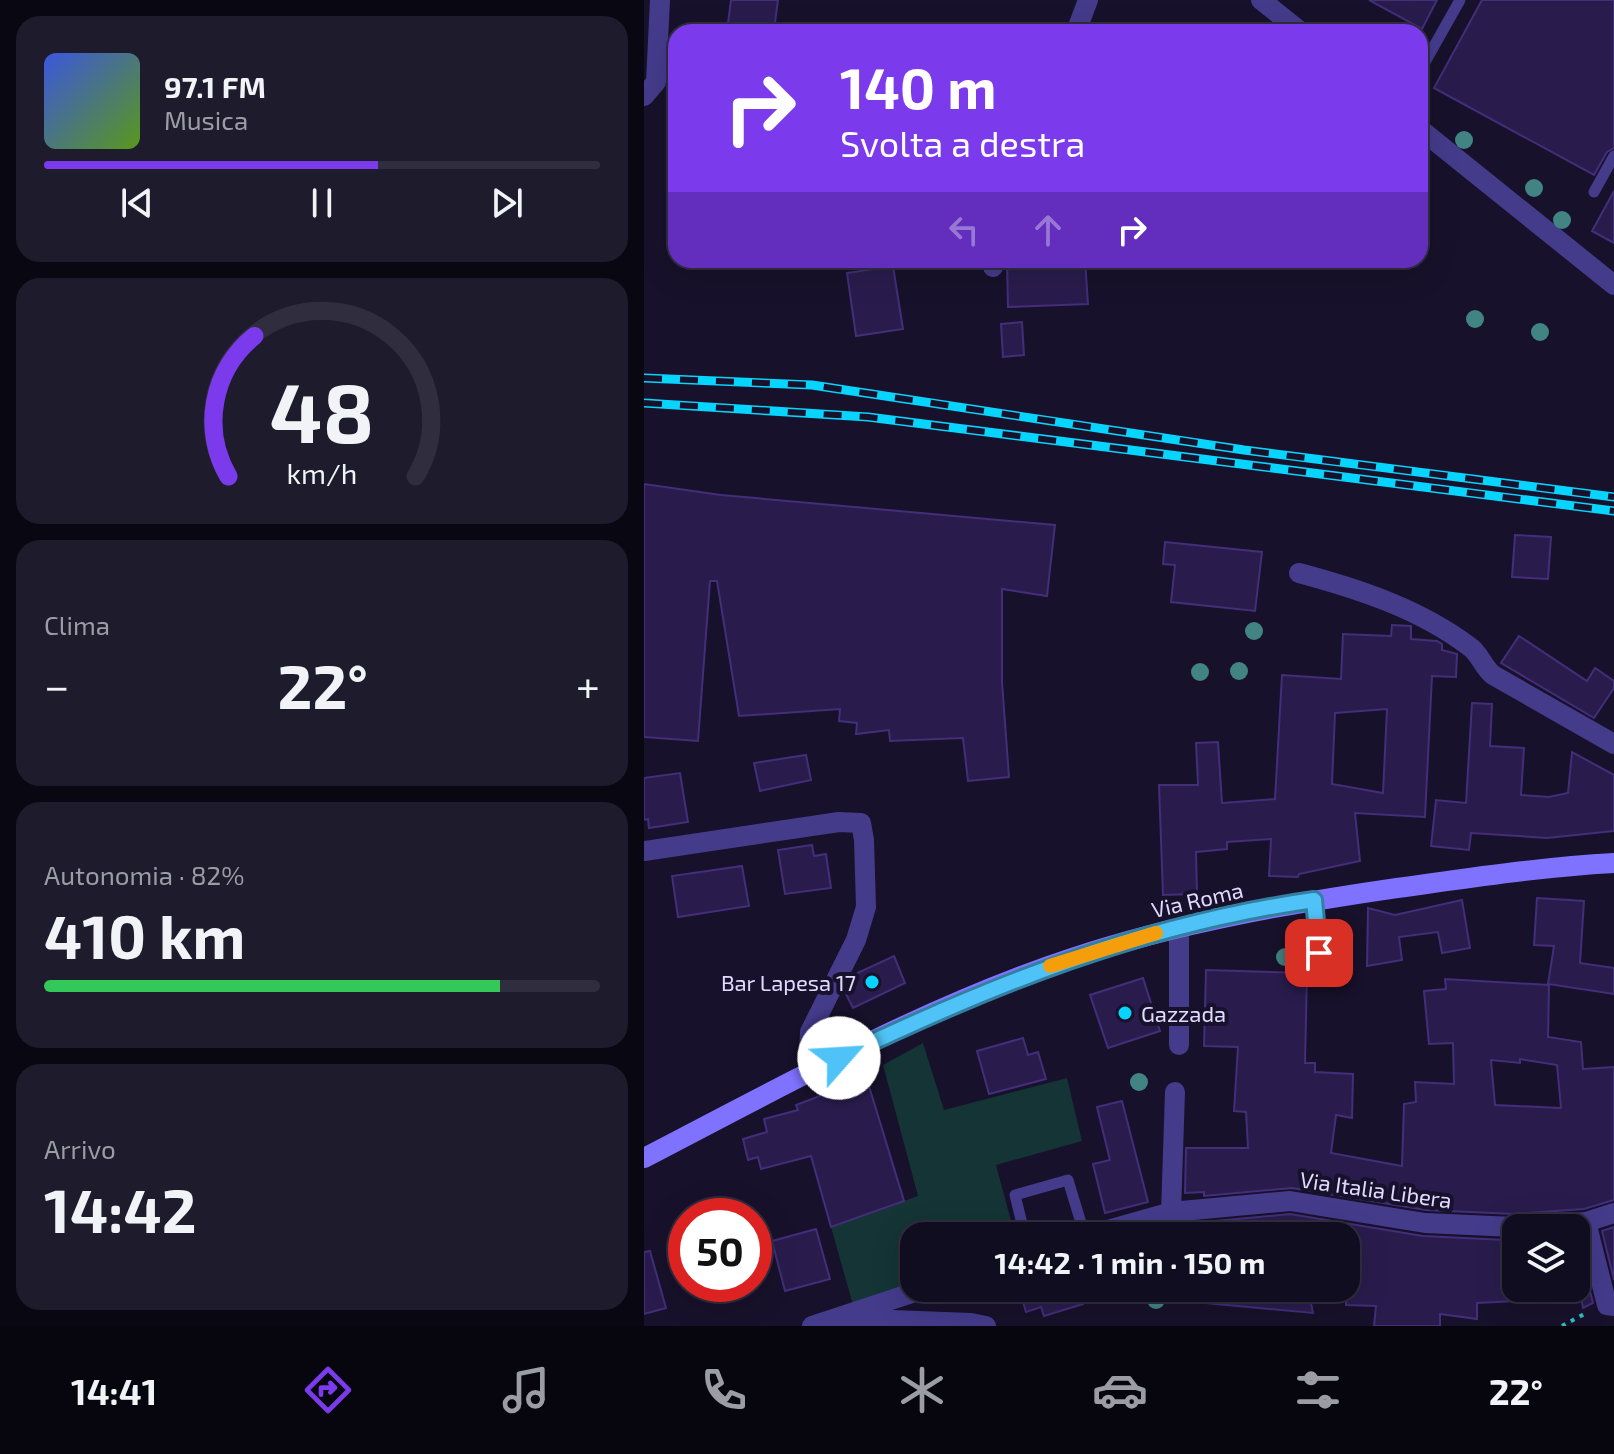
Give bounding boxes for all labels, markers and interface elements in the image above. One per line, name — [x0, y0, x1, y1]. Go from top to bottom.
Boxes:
text: 140 m — [840, 53, 997, 120]
icon: right — [708, 56, 812, 160]
text: 97.1 FM — [164, 68, 266, 104]
text: Musica — [164, 104, 248, 135]
text: Svolta a destra — [840, 121, 1085, 164]
icon: previous — [115, 181, 159, 225]
icon: pause — [300, 181, 344, 225]
icon: next — [485, 181, 529, 225]
icon: left — [942, 208, 986, 252]
icon: ahead — [1026, 208, 1070, 252]
icon: right — [1110, 208, 1154, 252]
text: 48 — [270, 360, 374, 460]
text: km/h — [287, 455, 357, 490]
text: Clima — [44, 609, 110, 640]
text: 22° — [278, 649, 368, 721]
text: − — [44, 658, 70, 711]
text: + — [576, 658, 600, 711]
text: Autonomia · 82% — [44, 859, 244, 890]
street label: Via Roma — [1149, 876, 1245, 922]
text: 410 km — [44, 899, 245, 971]
pin — [1285, 919, 1353, 987]
icon: arrive — [1297, 931, 1341, 975]
place label: Bar Lapesa 17 — [721, 969, 856, 995]
marker: Bar Lapesa 17 — [863, 973, 881, 991]
place label: Gazzada — [1141, 1000, 1226, 1026]
marker: Gazzada — [1116, 1004, 1134, 1022]
position arrow — [797, 1016, 881, 1100]
text: Arrivo — [44, 1133, 116, 1164]
street label: Via Italia Libera — [1298, 1165, 1454, 1213]
text: 14:42 — [44, 1173, 197, 1245]
speed limit sign: 50 — [668, 1198, 772, 1302]
map controls — [1502, 1214, 1590, 1302]
button: layers — [1502, 1214, 1590, 1302]
text: 14:42 · 1 min · 150 m — [995, 1244, 1265, 1280]
icon: directions — [300, 1362, 356, 1418]
icon: music — [498, 1362, 554, 1418]
icon: phone — [696, 1362, 752, 1418]
icon: climate — [894, 1362, 950, 1418]
icon: car — [1092, 1362, 1148, 1418]
icon: filters — [1290, 1362, 1346, 1418]
text: 14:41 — [71, 1369, 157, 1412]
text: 22° — [1489, 1369, 1543, 1412]

